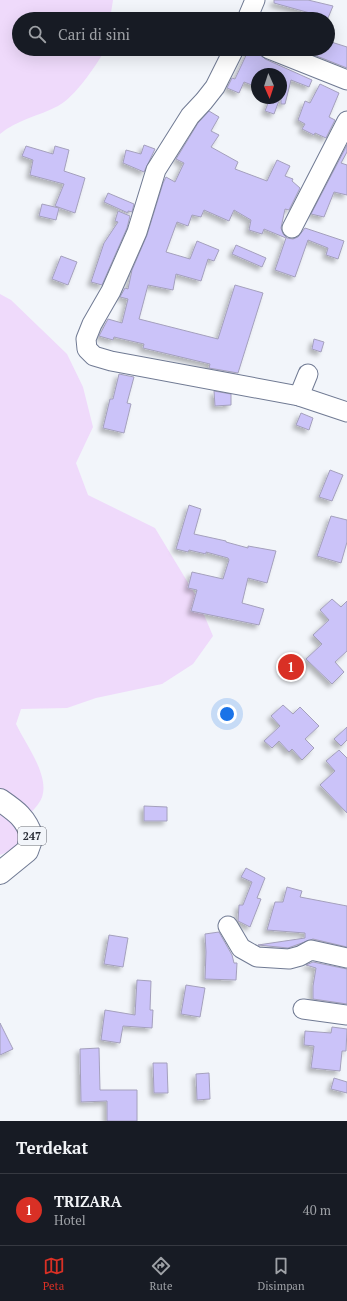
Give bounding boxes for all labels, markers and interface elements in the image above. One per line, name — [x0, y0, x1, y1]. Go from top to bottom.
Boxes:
search box — [12, 12, 335, 56]
icon: search — [26, 23, 48, 45]
text: Cari di sini — [58, 24, 130, 44]
north arrow — [251, 68, 287, 104]
pin: 1 — [278, 652, 304, 682]
your location — [217, 704, 237, 724]
road number: 247 — [18, 827, 46, 845]
text: Terdekat — [16, 1136, 88, 1159]
text: TRIZARA — [54, 1191, 122, 1211]
text: 1 — [25, 1201, 33, 1219]
text: 40 m — [303, 1201, 331, 1219]
text: Hotel — [54, 1211, 86, 1229]
tab: Peta — [43, 1255, 65, 1293]
tab: Rute — [150, 1255, 172, 1293]
tab: Disimpan — [257, 1255, 304, 1293]

